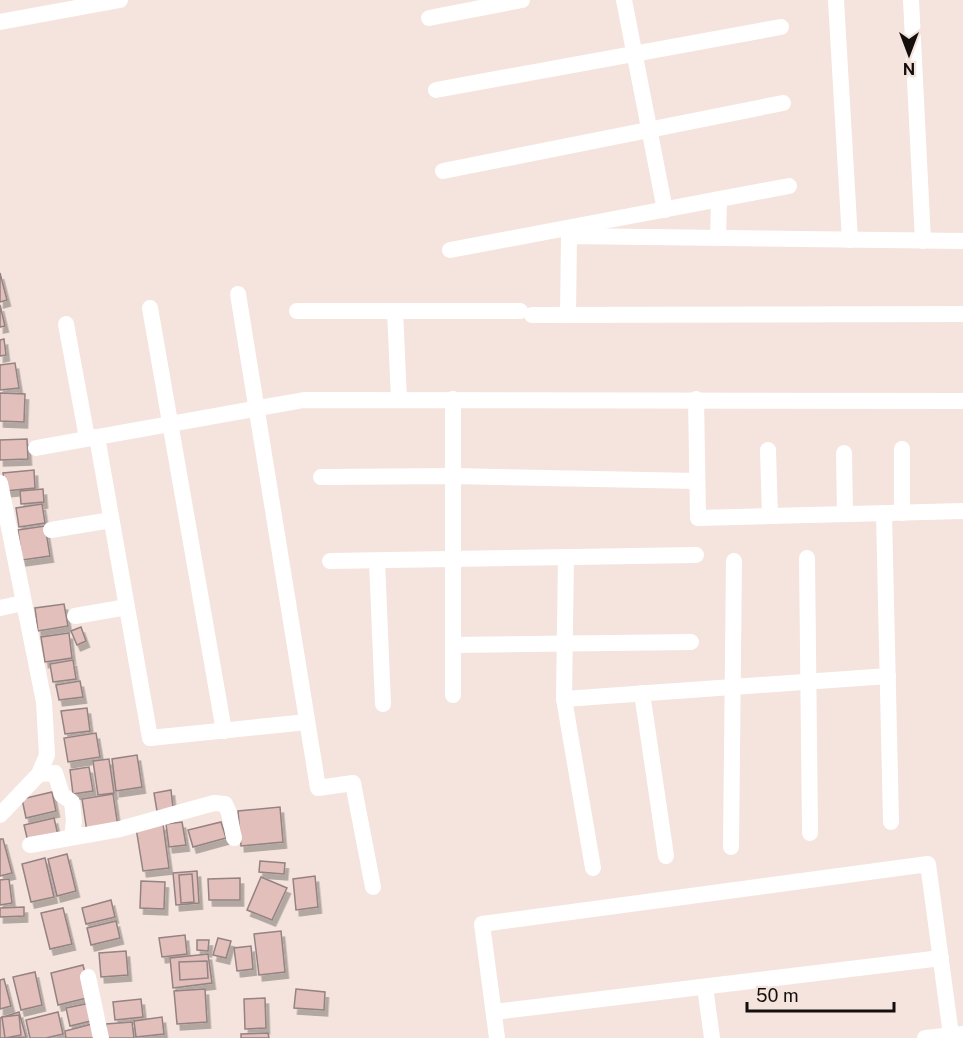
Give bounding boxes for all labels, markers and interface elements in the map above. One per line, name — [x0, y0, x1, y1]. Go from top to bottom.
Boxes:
north arrow — [879, 24, 939, 84]
text: N — [903, 59, 915, 78]
scale bar — [747, 975, 894, 1013]
text: 50 m — [756, 985, 799, 1006]

